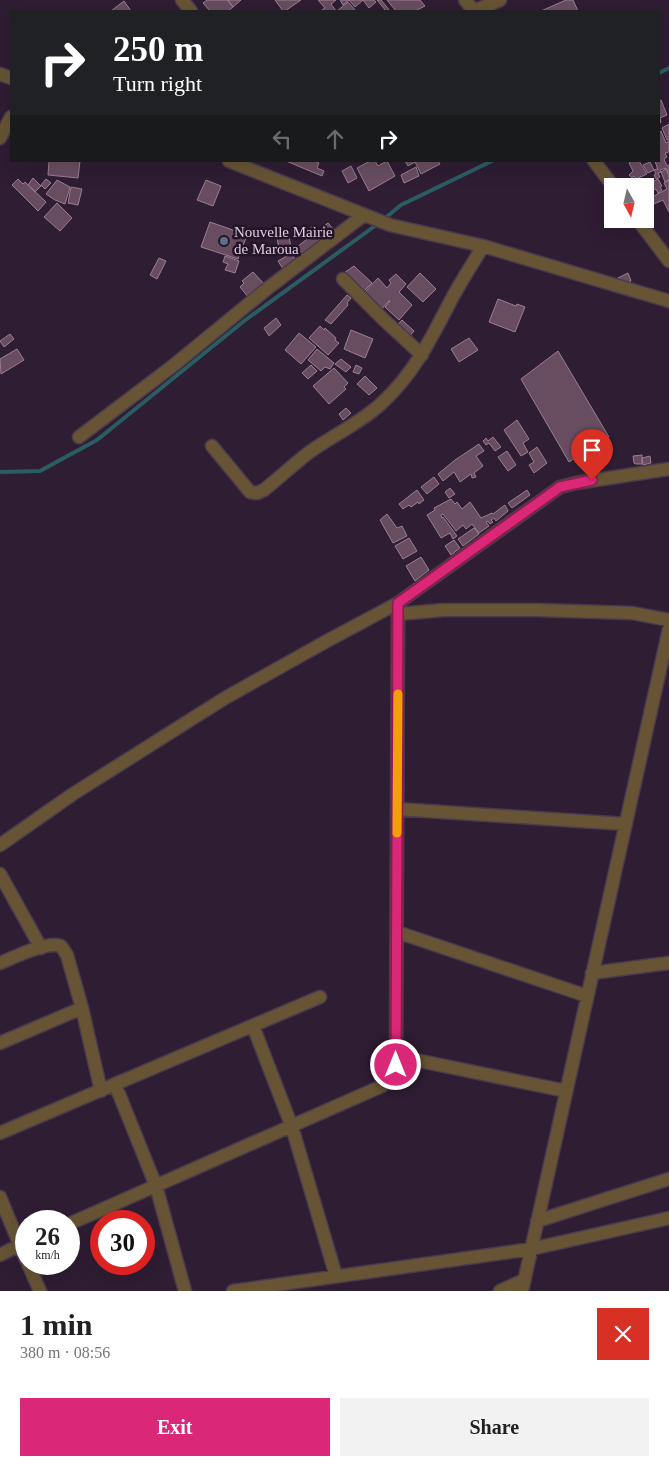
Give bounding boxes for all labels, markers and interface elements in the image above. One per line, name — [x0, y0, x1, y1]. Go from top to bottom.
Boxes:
icon: right — [30, 30, 95, 95]
text: 250 m — [113, 30, 203, 69]
text: Turn right — [113, 71, 202, 96]
icon: left — [268, 125, 296, 153]
icon: ahead — [321, 125, 349, 153]
icon: right — [374, 125, 402, 153]
north arrow — [604, 178, 654, 228]
map controls — [604, 178, 654, 228]
place label: Nouvelle Mairie de Maroua — [234, 224, 333, 257]
marker: Nouvelle Mairie de Maroua — [218, 235, 230, 247]
pin — [571, 429, 613, 480]
icon: arrive — [578, 436, 606, 464]
position arrow — [369, 1038, 421, 1090]
speed limit sign: 30 — [90, 1210, 155, 1275]
text: 26 — [35, 1223, 60, 1250]
text: km/h — [35, 1248, 60, 1262]
text: 1 min — [20, 1308, 93, 1341]
button: close — [597, 1308, 649, 1360]
text: 380 m · 08:56 — [20, 1344, 110, 1361]
button: Exit — [20, 1398, 330, 1456]
button: Share — [340, 1398, 649, 1456]

